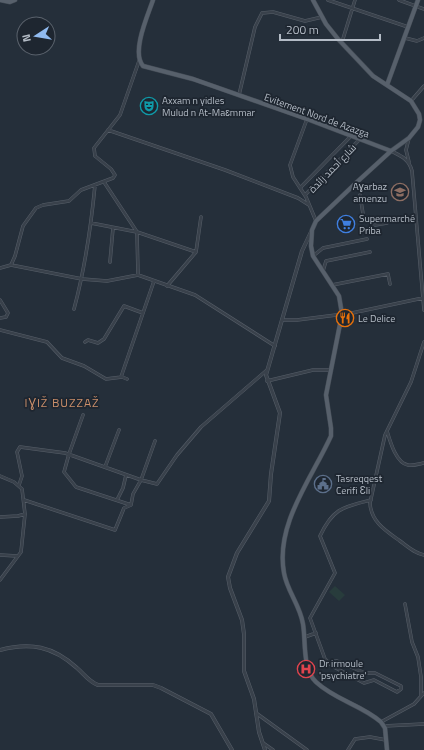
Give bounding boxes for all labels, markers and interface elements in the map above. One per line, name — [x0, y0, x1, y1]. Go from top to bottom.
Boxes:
north arrow — [16, 16, 56, 56]
scale bar — [280, 16, 380, 42]
text: 200 m — [286, 20, 319, 39]
text: N — [18, 33, 35, 43]
street label: Evitement Nord de Azazga — [262, 89, 372, 142]
place label: Axxam n yidles Mulud n At-Maɛmmar — [162, 93, 256, 120]
theatre icon: Axxam n yidles Mulud n At-Maɛmmar — [139, 96, 159, 116]
street label: شارع أحمد زائدة — [305, 140, 360, 196]
place label: Aɣarbaz amenzu — [353, 179, 387, 206]
school or university icon: Aɣarbaz amenzu — [390, 182, 410, 202]
place label: Supermarché Priba — [359, 211, 415, 238]
supermarket icon: Supermarché Priba — [336, 214, 356, 234]
restaurant icon: Le Delice — [335, 308, 355, 328]
place label: Le Delice — [358, 311, 395, 326]
district label: IƔIŽ BUZZAŽ — [24, 393, 100, 412]
place label: Tasreqqest Cerifi Ɛli — [336, 471, 383, 498]
public building icon: Tasreqqest Cerifi Ɛli — [313, 474, 333, 494]
place label: Dr irmoule 'psychiatre' — [319, 656, 366, 683]
hospital icon: Dr irmoule 'psychiatre' — [296, 659, 316, 679]

